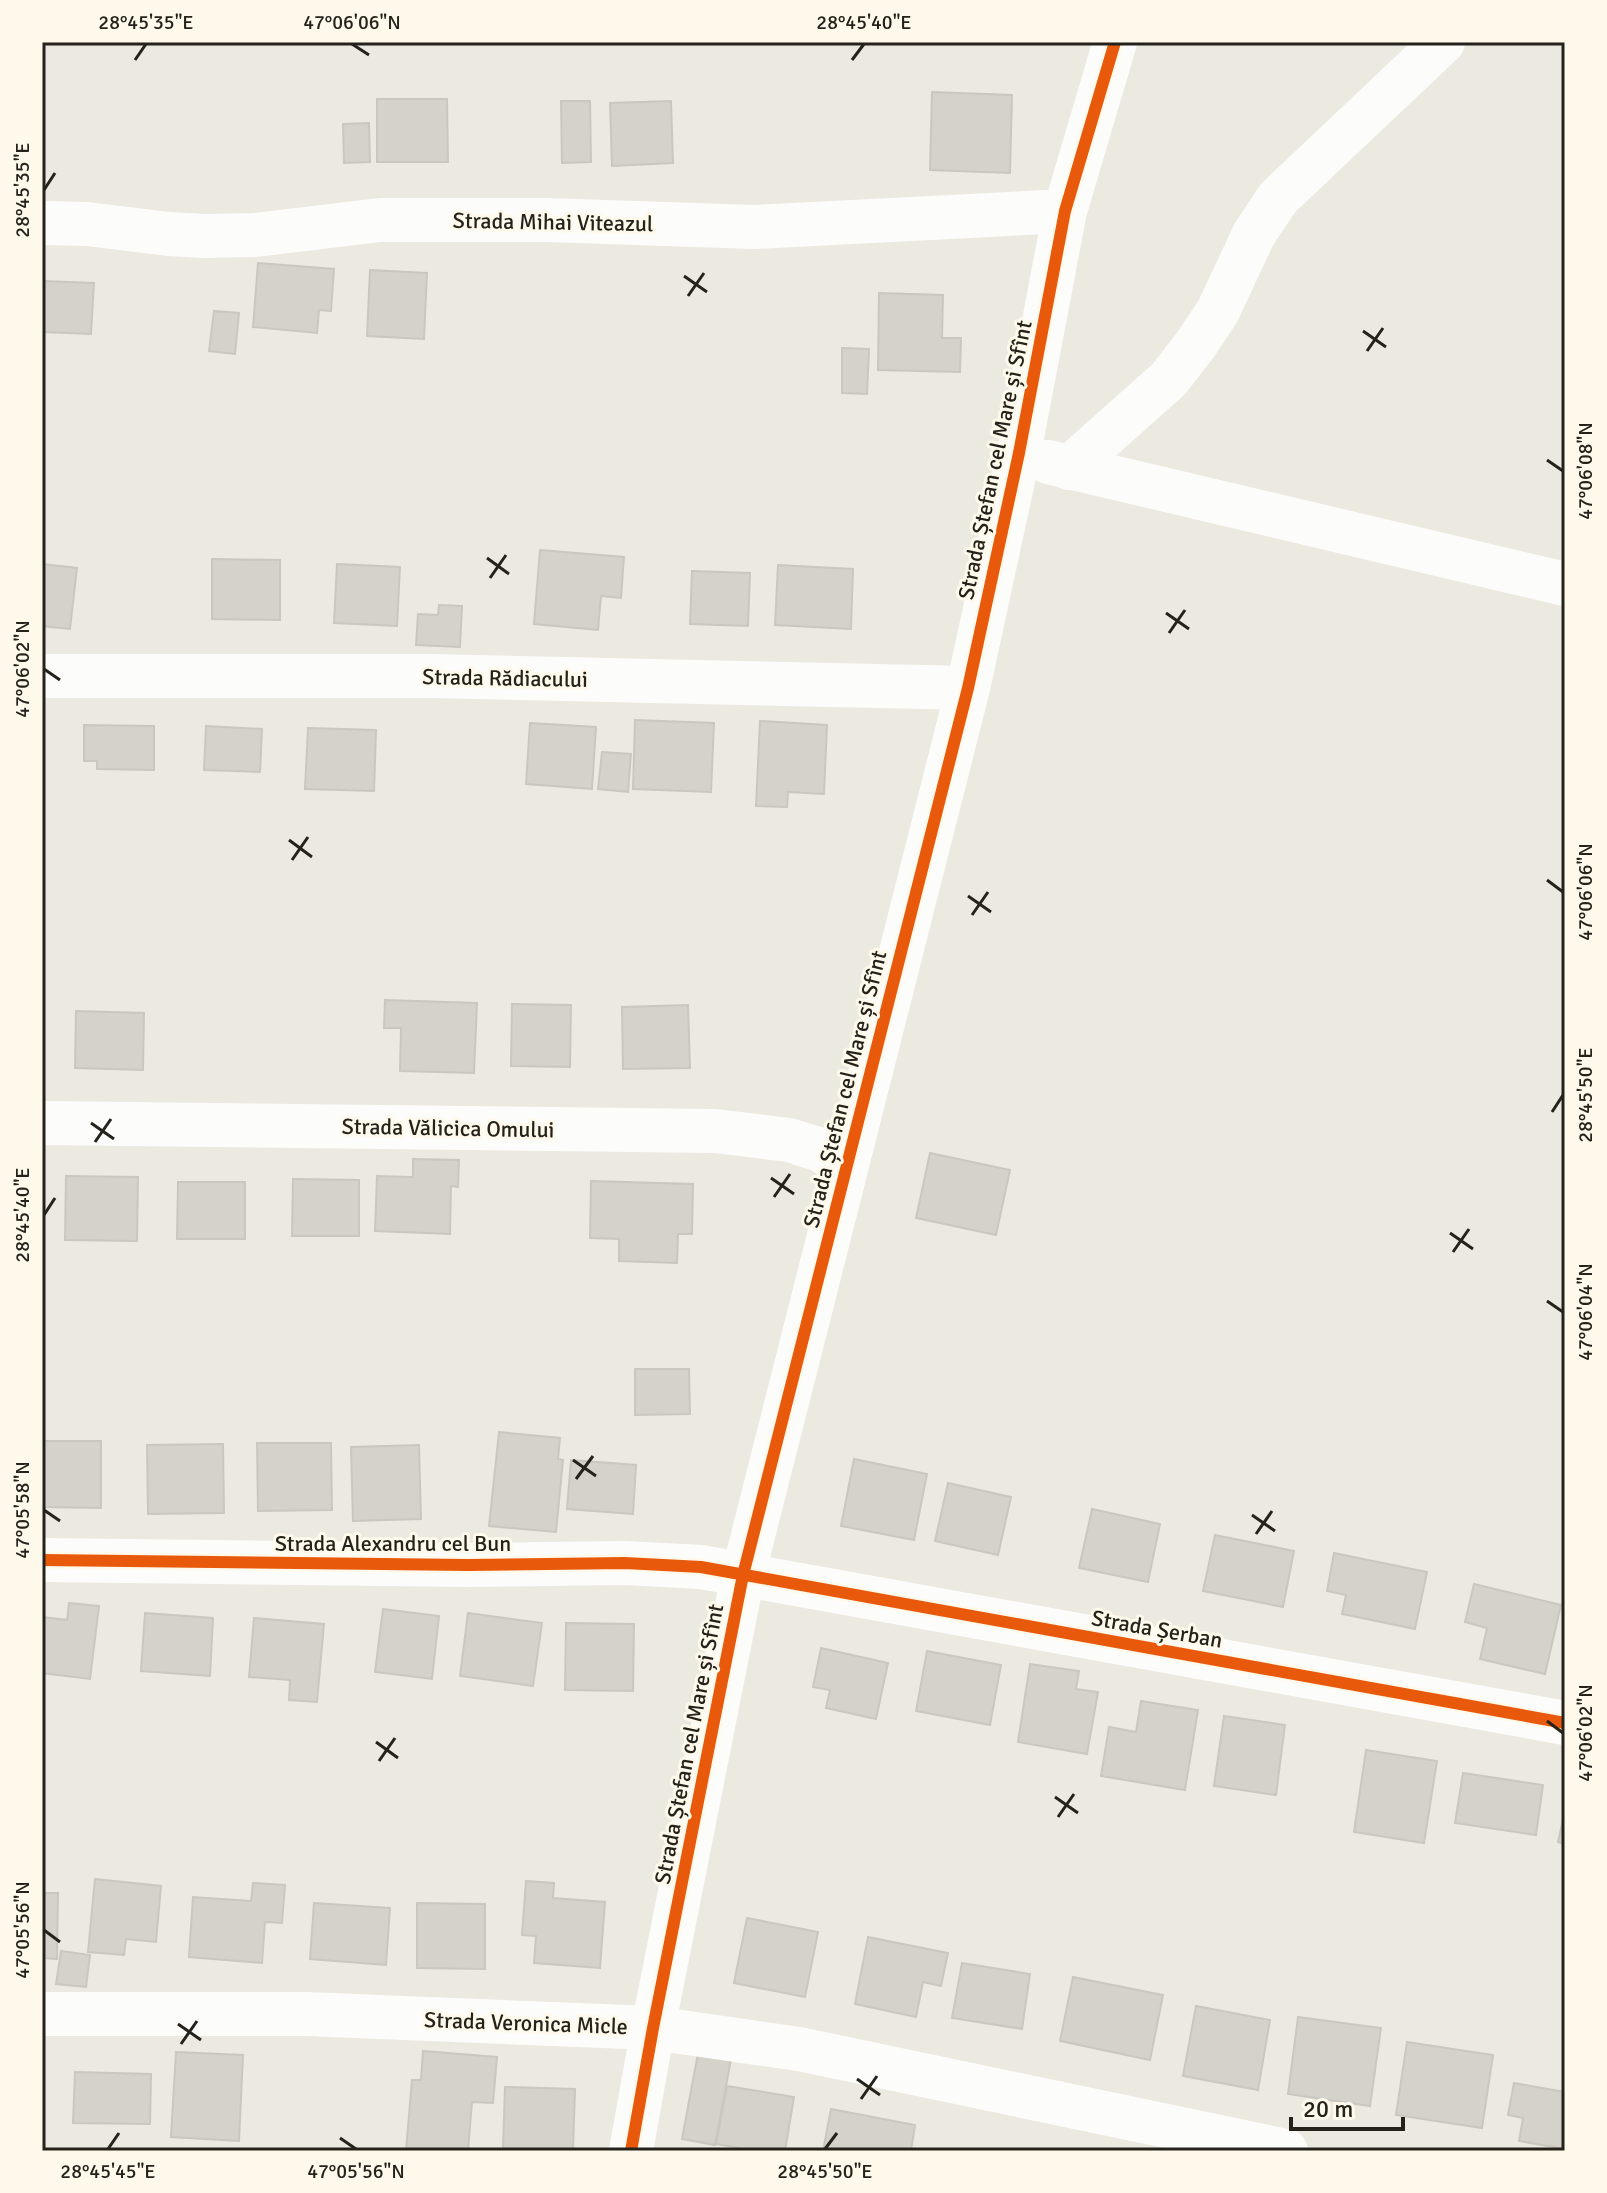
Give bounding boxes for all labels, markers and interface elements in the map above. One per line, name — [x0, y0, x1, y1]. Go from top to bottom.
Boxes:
text: 28°45'35"E — [98, 10, 194, 35]
text: 47°06'06"N — [303, 10, 401, 35]
text: 28°45'40"E — [816, 10, 912, 35]
text: 28°45'35"E — [10, 142, 35, 238]
street label: Strada Mihai Viteazul — [452, 207, 654, 237]
street label: Strada Ștefan cel Mare și Sfînt — [952, 318, 1038, 602]
text: 47°06'08"N — [1573, 422, 1598, 520]
text: 47°06'02"N — [10, 620, 35, 718]
street label: Strada Rădiacului — [422, 663, 588, 693]
text: 47°06'06"N — [1573, 843, 1598, 941]
street label: Strada Ștefan cel Mare și Sfînt — [797, 947, 893, 1230]
text: 28°45'50"E — [1573, 1047, 1598, 1143]
street label: Strada Vălicica Omului — [341, 1113, 555, 1143]
text: 28°45'40"E — [10, 1167, 35, 1263]
text: 47°06'04"N — [1573, 1263, 1598, 1361]
text: 47°05'58"N — [10, 1461, 35, 1559]
street label: Strada Alexandru cel Bun — [275, 1530, 511, 1557]
street label: Strada Ștefan cel Mare și Sfînt — [649, 1601, 729, 1886]
street label: Strada Șerban — [1089, 1604, 1225, 1654]
text: 47°06'02"N — [1573, 1684, 1598, 1782]
text: 47°05'56"N — [10, 1881, 35, 1979]
street label: Strada Veronica Micle — [424, 2006, 628, 2040]
scale bar — [1291, 2081, 1403, 2131]
text: 20 m — [1303, 2094, 1353, 2124]
text: 28°45'45"E — [60, 2159, 156, 2184]
text: 47°05'56"N — [307, 2159, 405, 2184]
text: 28°45'50"E — [777, 2159, 873, 2184]

